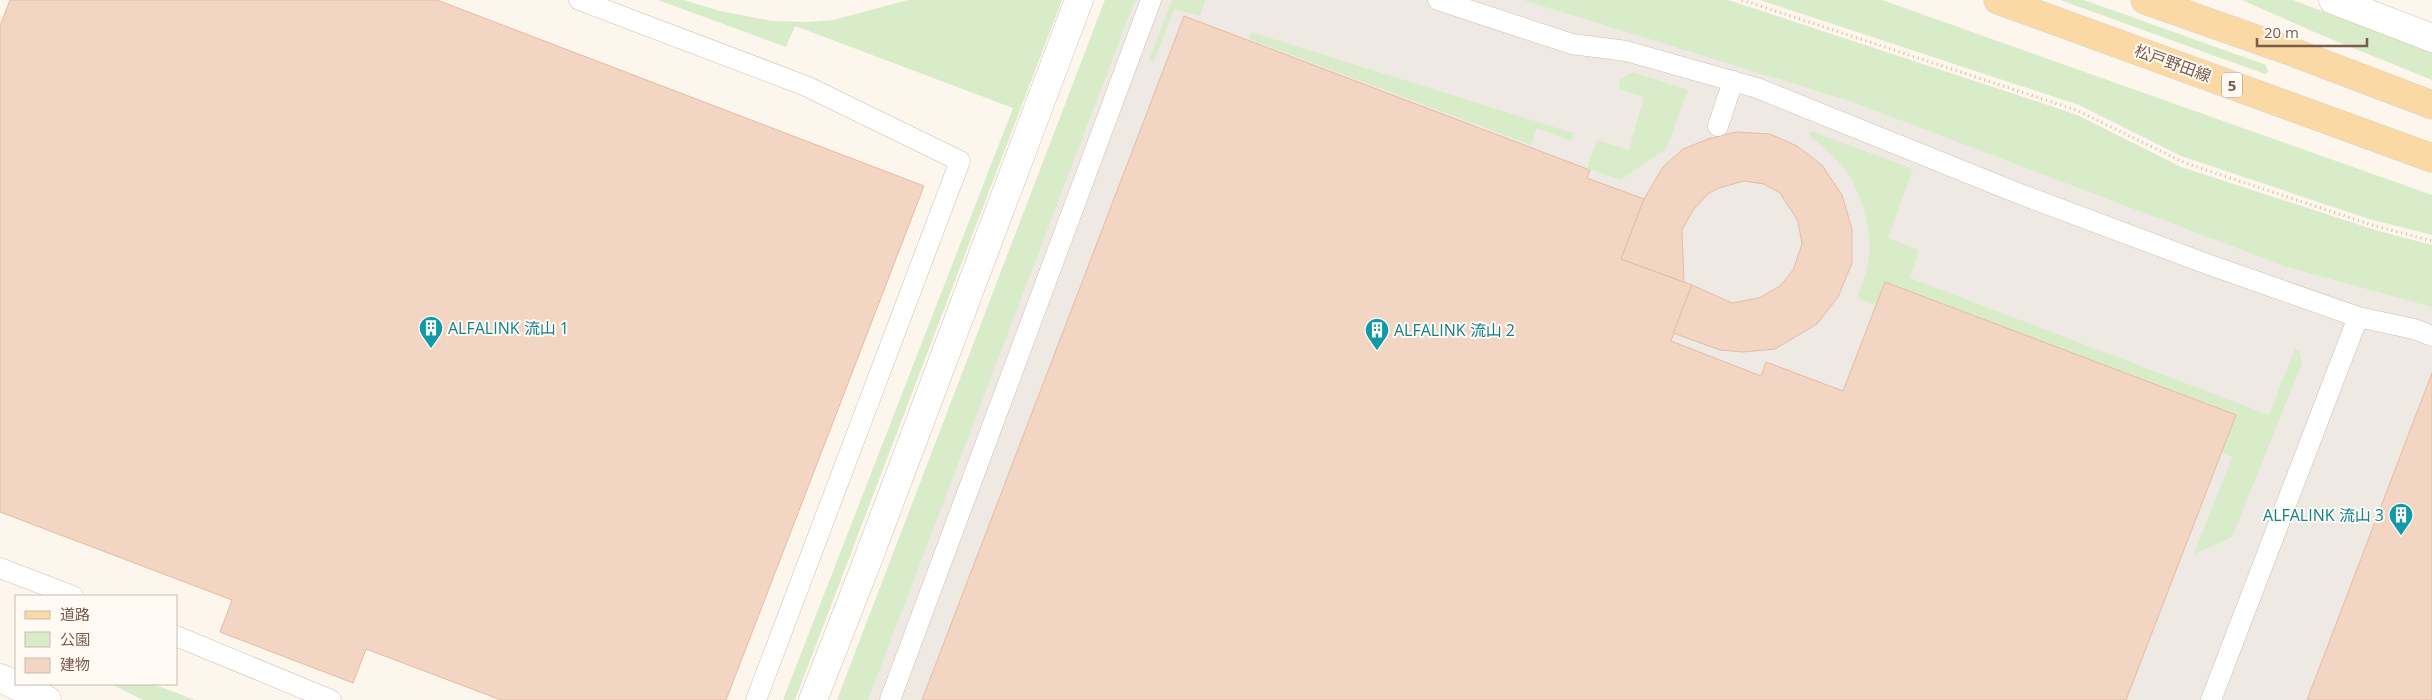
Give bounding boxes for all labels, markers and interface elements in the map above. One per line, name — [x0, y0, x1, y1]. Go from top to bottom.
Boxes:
scale bar — [2257, 15, 2367, 47]
text: 20 m — [2264, 22, 2299, 42]
street label: 松戸野田線 — [2132, 39, 2214, 87]
road number: 5 — [2222, 72, 2242, 98]
building icon: ALFALINK 流山 1 — [418, 315, 444, 349]
place label: ALFALINK 流山 1 — [448, 317, 569, 339]
building icon: ALFALINK 流山 2 — [1364, 317, 1390, 351]
place label: ALFALINK 流山 2 — [1394, 319, 1515, 341]
building icon: ALFALINK 流山 3 — [2388, 502, 2414, 536]
place label: ALFALINK 流山 3 — [2263, 504, 2384, 526]
legend — [15, 595, 178, 685]
text: 道路 — [60, 604, 90, 624]
text: 公園 — [60, 629, 90, 649]
text: 建物 — [60, 654, 90, 674]

